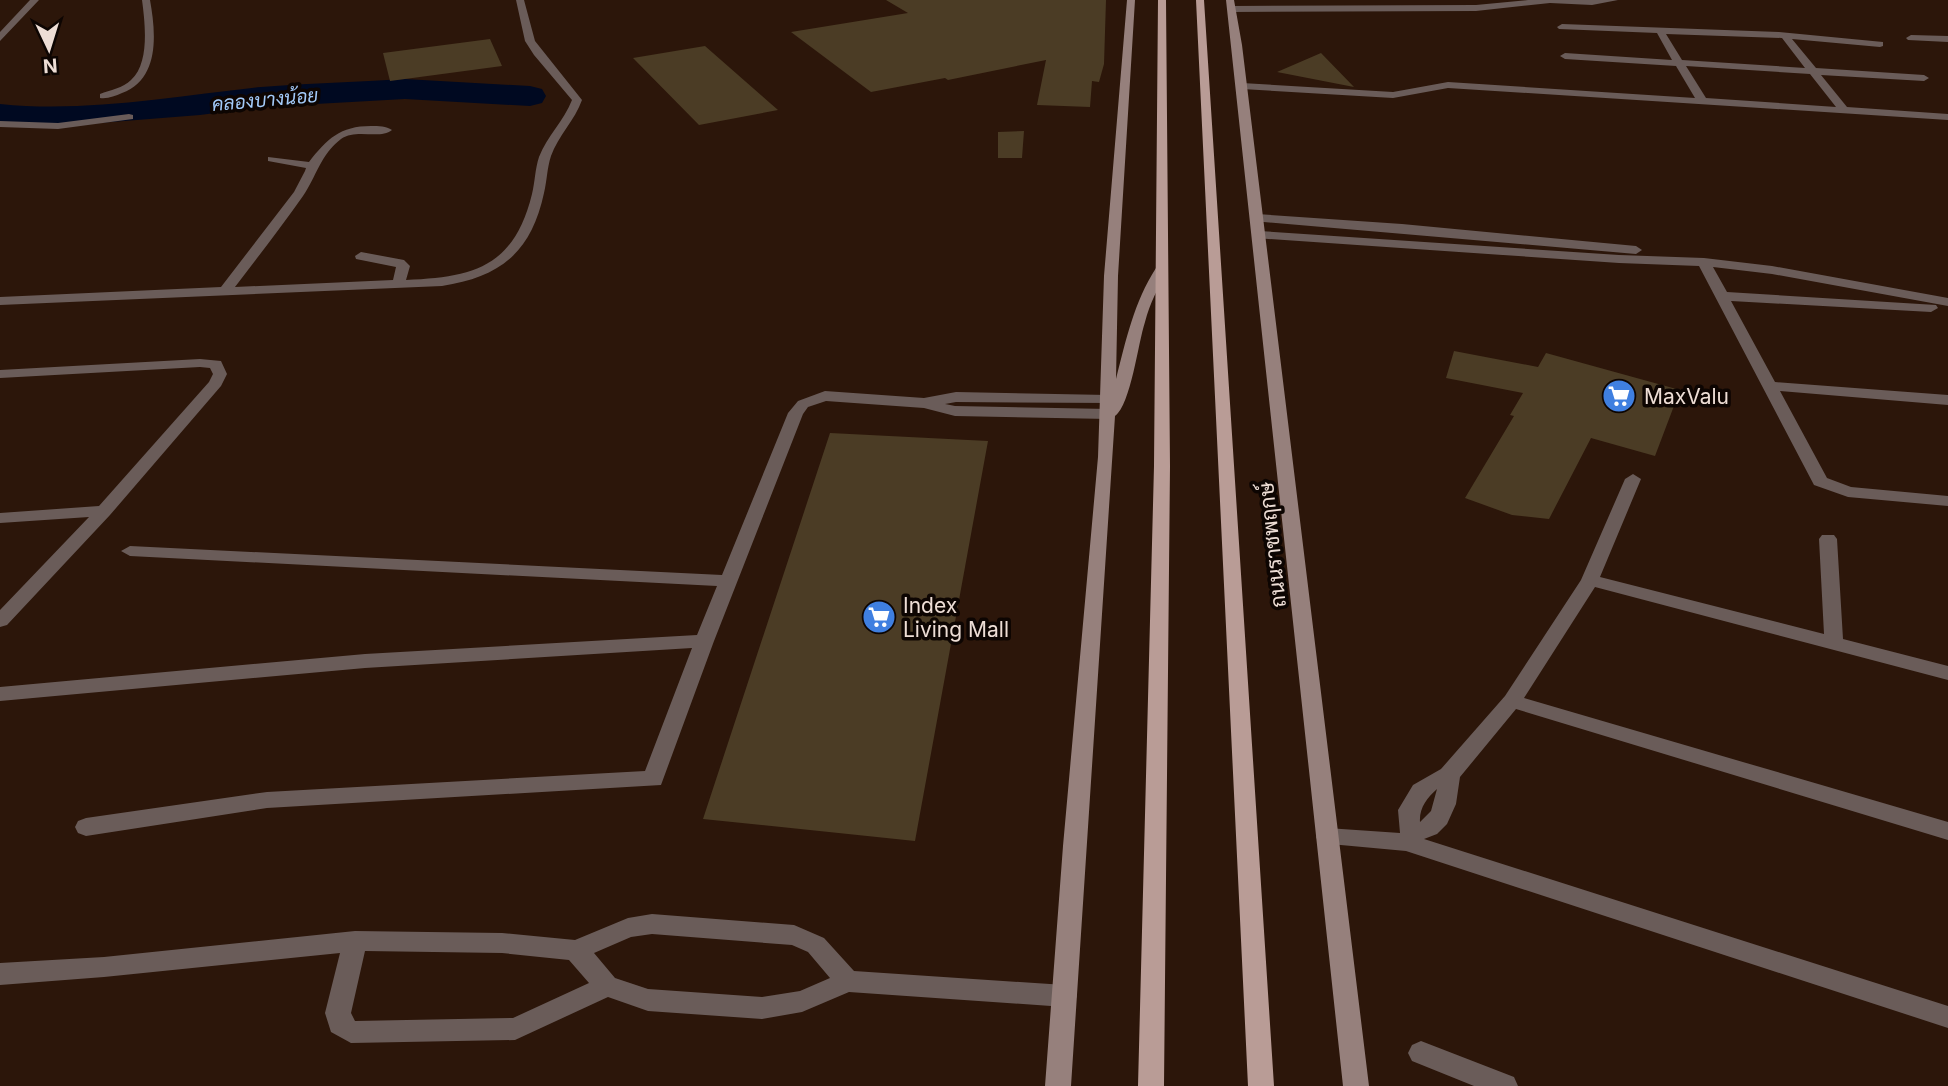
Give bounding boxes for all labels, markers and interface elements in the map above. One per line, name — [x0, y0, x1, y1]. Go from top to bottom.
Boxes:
north arrow — [14, 14, 84, 84]
text: N — [42, 53, 58, 77]
water label: คลองบางน้อย — [211, 84, 319, 116]
supermarket icon: MaxValu — [1600, 377, 1638, 415]
place label: MaxValu — [1644, 384, 1729, 409]
street label: ถนนราชพฤกษ์ — [1252, 480, 1291, 609]
place label: Index Living Mall — [903, 593, 1009, 642]
supermarket icon: Index Living Mall — [860, 598, 898, 636]

